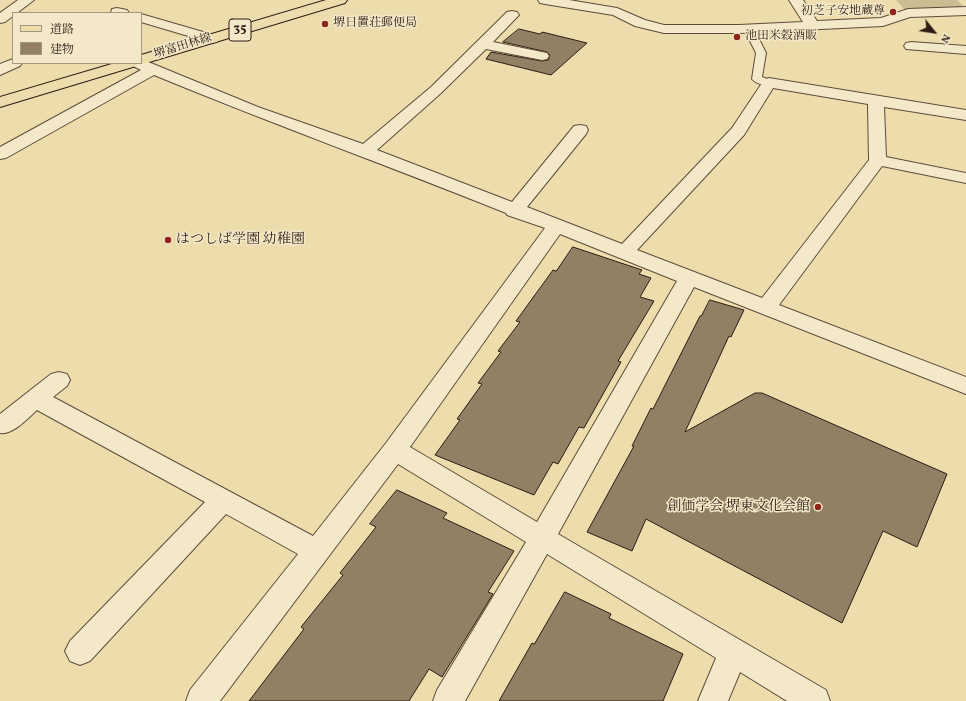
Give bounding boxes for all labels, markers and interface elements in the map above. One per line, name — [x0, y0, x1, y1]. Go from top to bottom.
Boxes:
place label: 初芝子安地蔵尊 — [801, 5, 885, 19]
marker: 初芝子安地蔵尊 — [888, 7, 898, 17]
legend — [12, 12, 142, 64]
north arrow — [914, 12, 954, 52]
place label: 堺日置荘郵便局 — [333, 17, 417, 31]
road number: 35 — [229, 19, 251, 41]
marker: 堺日置荘郵便局 — [320, 19, 330, 29]
text: 道路 — [50, 22, 74, 38]
place label: 池田米穀酒販 — [745, 30, 817, 44]
street label: 堺富田林線 — [152, 31, 214, 63]
text: N — [936, 31, 953, 45]
marker: 池田米穀酒販 — [732, 32, 742, 42]
text: 建物 — [50, 42, 74, 58]
place label: はつしば学園 幼稚園 — [176, 232, 305, 248]
marker: はつしば学園 幼稚園 — [163, 235, 173, 245]
place label: 創価学会 堺東文化会館 — [667, 499, 810, 515]
marker: 創価学会 堺東文化会館 — [813, 502, 823, 512]

